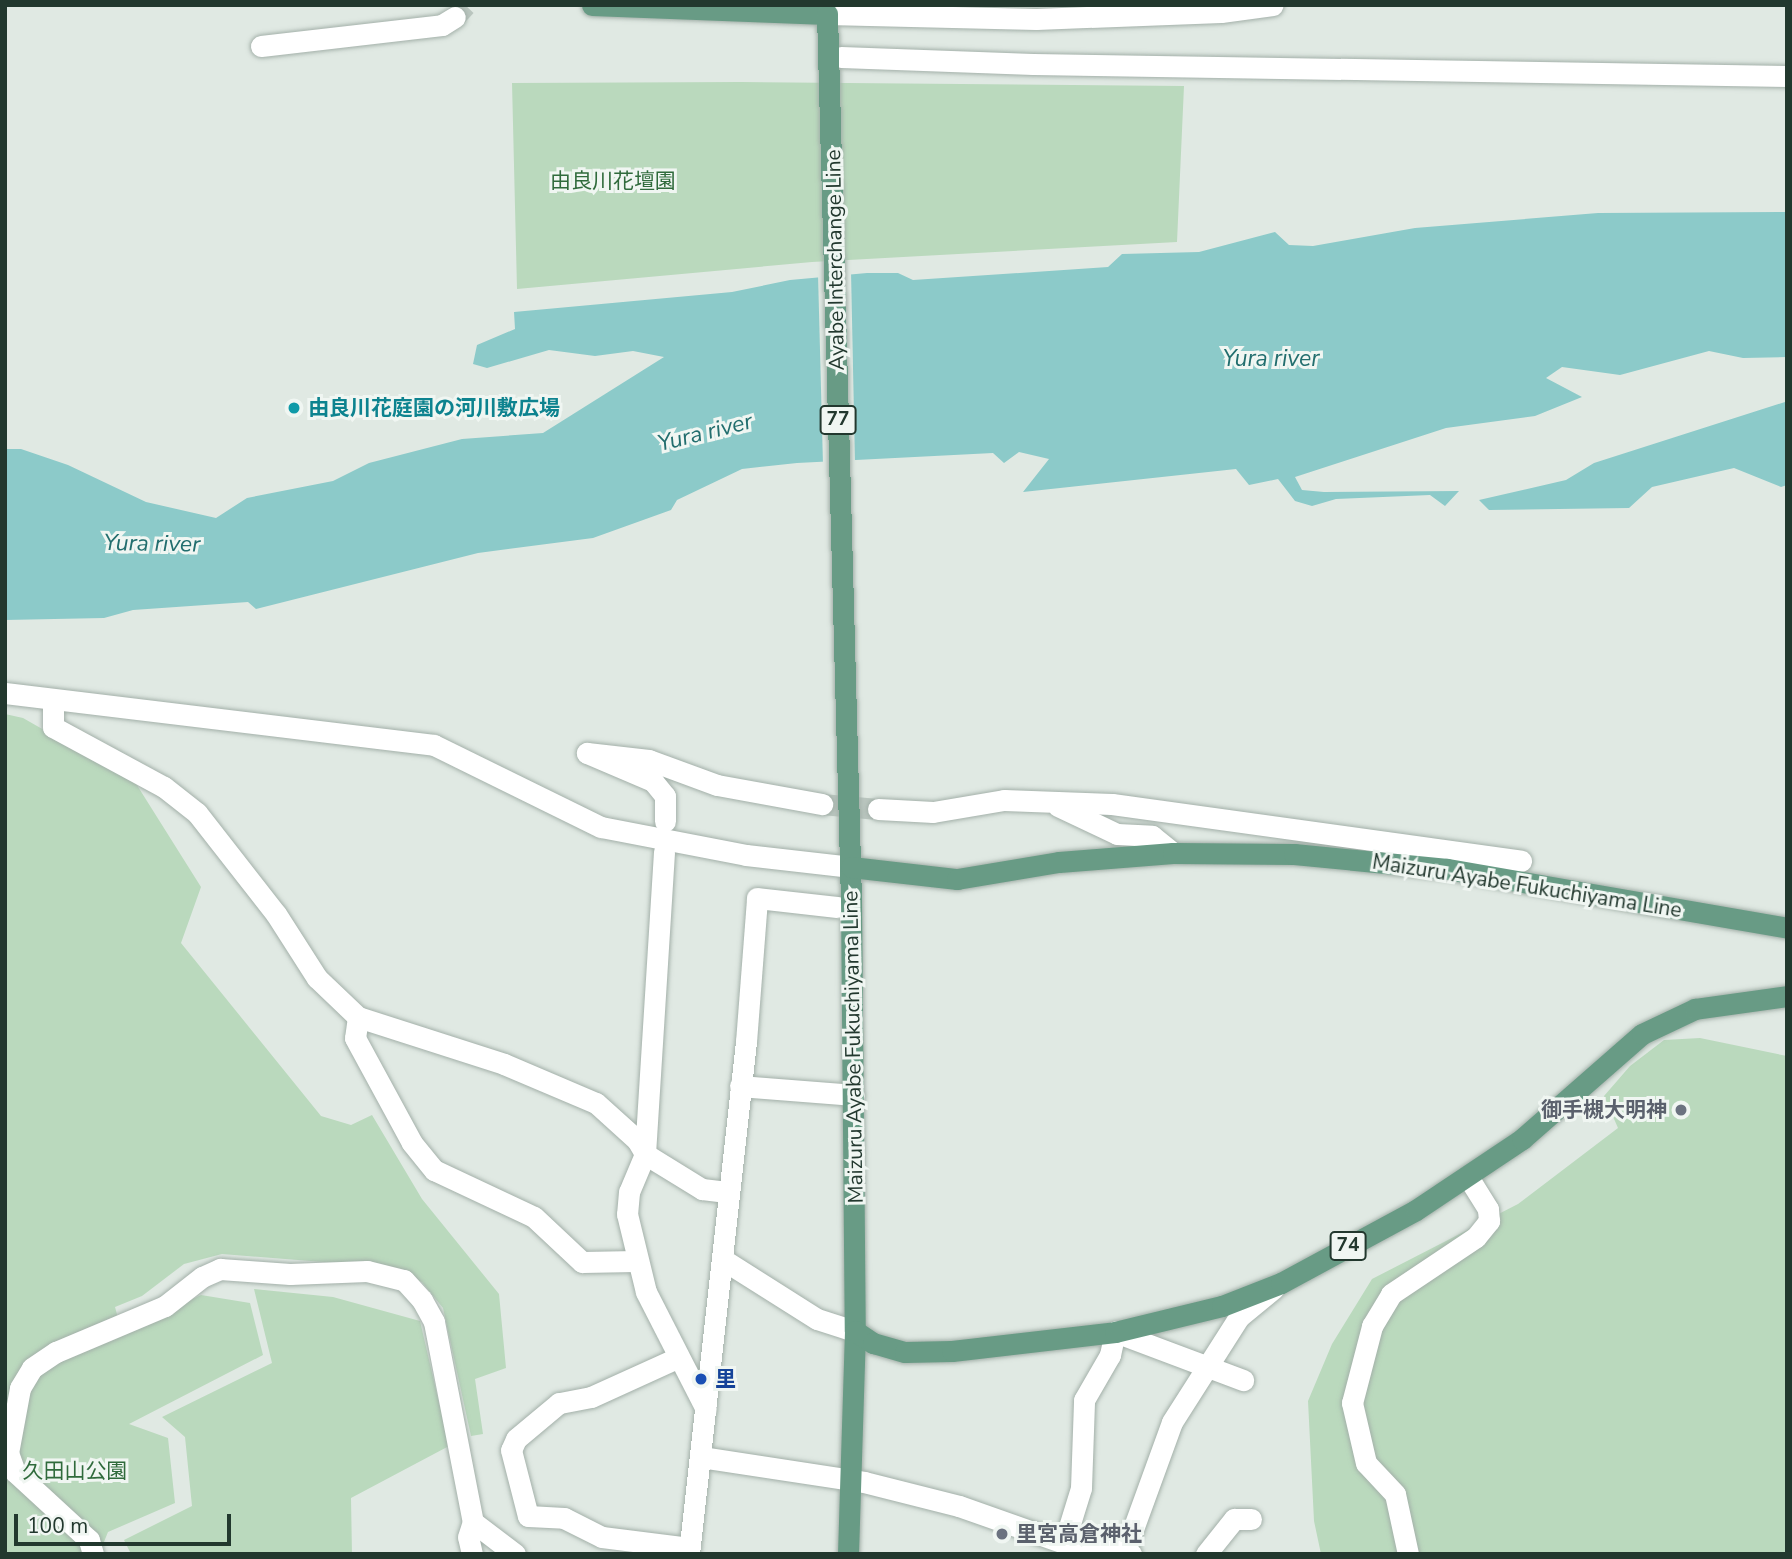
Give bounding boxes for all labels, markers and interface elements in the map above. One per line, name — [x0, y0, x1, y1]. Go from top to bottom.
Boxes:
street label: Ayabe Interchange Line — [820, 149, 850, 371]
park label: 由良川花壇園 — [550, 168, 676, 194]
water label: Yura river — [1223, 345, 1319, 373]
place label: 由良川花庭園の河川敷広場 — [308, 395, 560, 421]
marker: 由良川花庭園の河川敷広場 — [286, 400, 302, 416]
road number: 77 — [819, 404, 857, 436]
water label: Yura river — [655, 408, 755, 458]
water label: Yura river — [103, 529, 201, 559]
street label: Maizuru Ayabe Fukuchiyama Line — [1371, 849, 1683, 923]
street label: Maizuru Ayabe Fukuchiyama Line — [838, 890, 868, 1204]
place label: 御手槻大明神 — [1541, 1097, 1667, 1123]
marker: 御手槻大明神 — [1673, 1102, 1689, 1118]
road number: 74 — [1329, 1230, 1367, 1262]
place label: 里 — [715, 1366, 736, 1392]
marker: 里 — [693, 1371, 709, 1387]
park label: 久田山公園 — [23, 1458, 127, 1484]
scale bar — [18, 1500, 234, 1544]
text: 100 m — [27, 1512, 88, 1540]
place label: 里宮高倉神社 — [1016, 1521, 1142, 1547]
marker: 里宮高倉神社 — [994, 1526, 1010, 1542]

